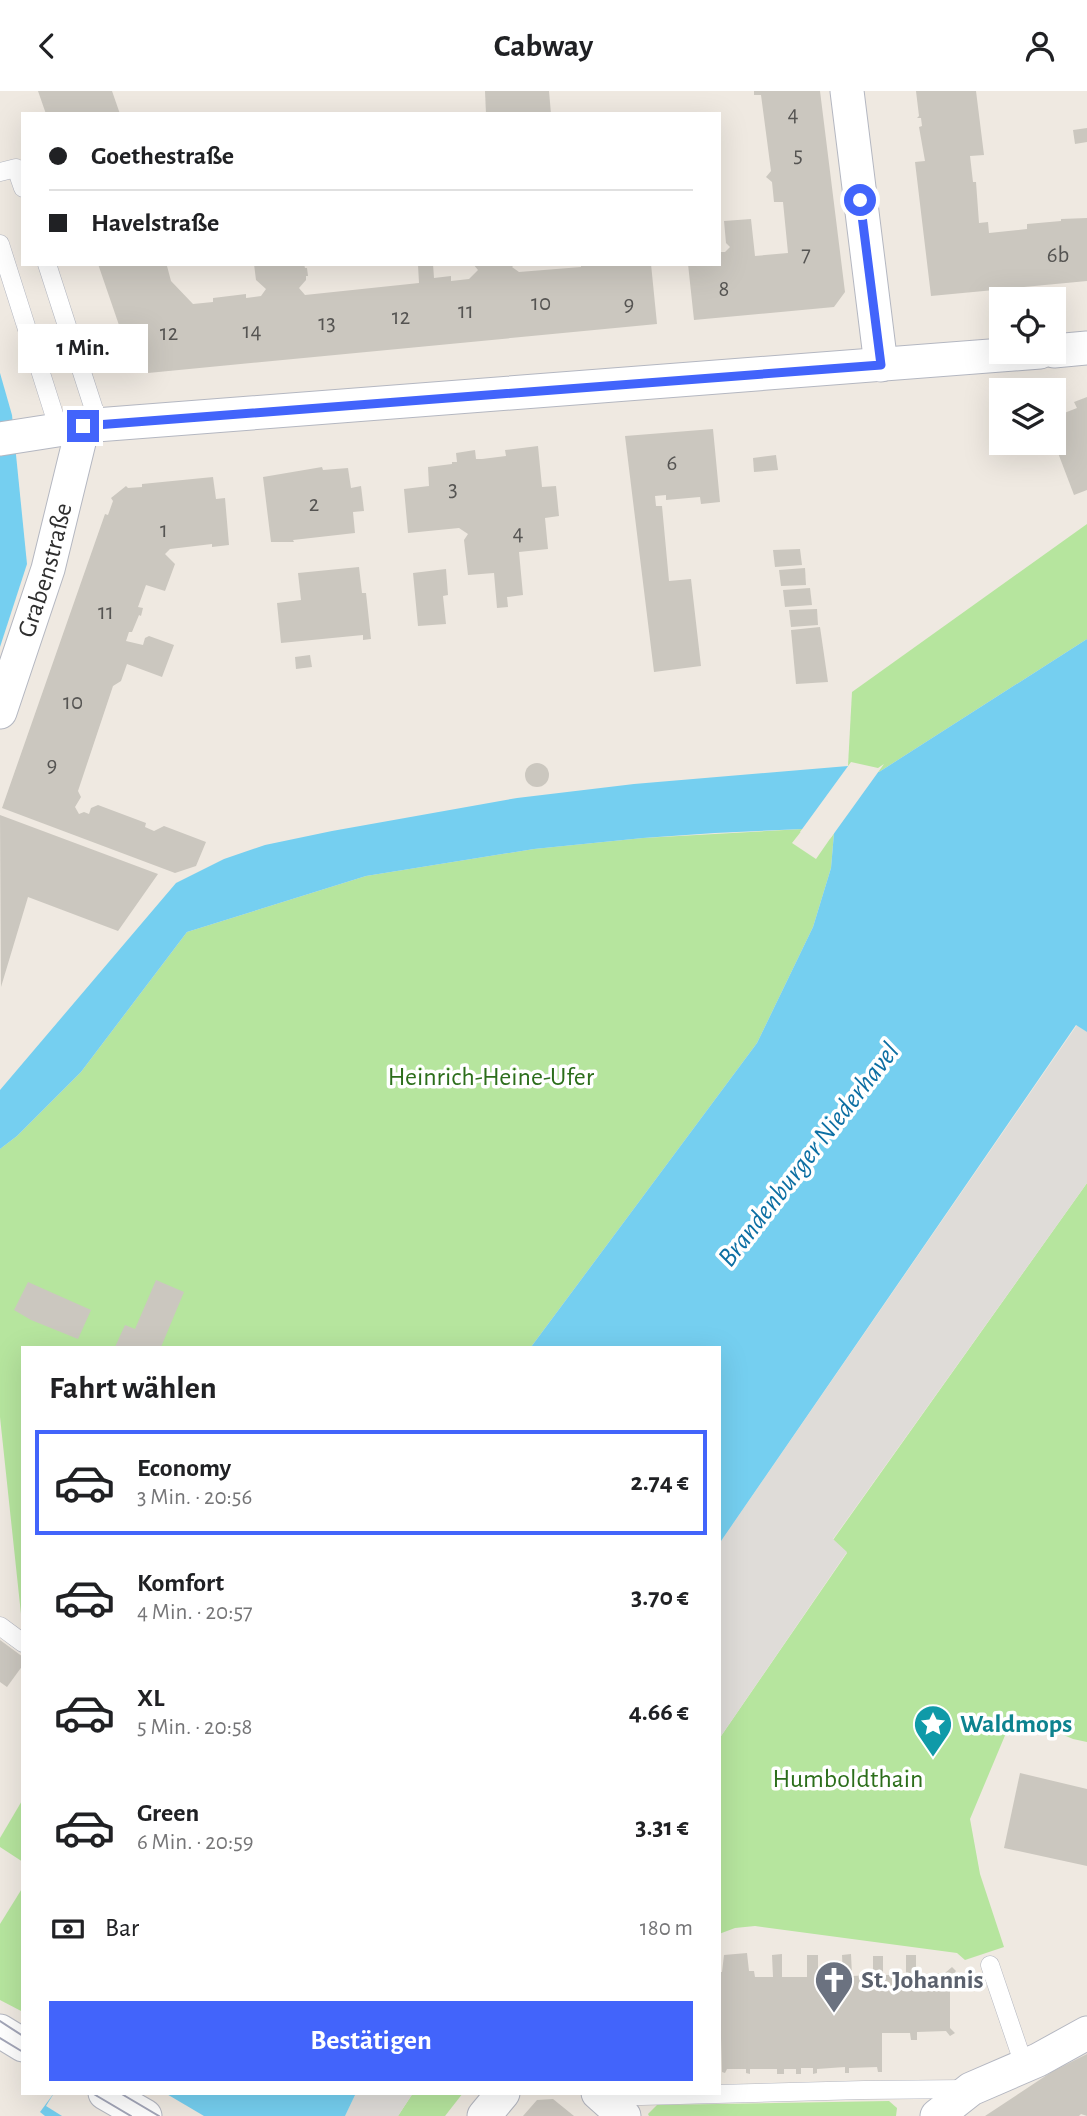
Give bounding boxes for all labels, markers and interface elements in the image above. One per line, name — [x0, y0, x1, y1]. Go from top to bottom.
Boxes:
icon: back — [28, 27, 66, 65]
icon: person — [1021, 27, 1059, 65]
text: Cabway — [494, 30, 593, 62]
house number: 4 — [787, 103, 799, 126]
text: Goethestraße — [91, 143, 234, 169]
house number: 5 — [793, 144, 803, 167]
route start — [844, 184, 876, 216]
text: Havelstraße — [91, 210, 219, 236]
house number: 7 — [801, 243, 811, 266]
house number: 6b — [1047, 244, 1069, 267]
house number: 8 — [719, 278, 729, 301]
map controls — [989, 287, 1066, 455]
button: locate — [989, 287, 1066, 364]
house number: 10 — [531, 292, 551, 315]
house number: 9 — [624, 293, 634, 316]
house number: 11 — [458, 300, 474, 323]
house number: 12 — [392, 306, 410, 329]
house number: 13 — [318, 312, 336, 335]
house number: 14 — [243, 320, 261, 343]
house number: 12 — [160, 322, 178, 345]
callout: 1 Min. — [18, 324, 148, 373]
text: 1 Min. — [56, 337, 110, 360]
button: layers — [989, 378, 1066, 455]
route end — [67, 410, 99, 442]
house number: 6 — [667, 452, 677, 475]
house number: 3 — [448, 478, 458, 501]
house number: 2 — [309, 493, 319, 516]
street label: Grabenstraße — [13, 500, 77, 641]
house number: 1 — [160, 519, 168, 542]
house number: 4 — [512, 522, 524, 545]
house number: 11 — [98, 601, 114, 624]
house number: 10 — [63, 691, 83, 714]
house number: 9 — [47, 754, 57, 777]
water label: Brandenburger Niederhavel — [713, 1038, 905, 1272]
park label: Heinrich-Heine-Ufer — [388, 1064, 595, 1090]
text: Fahrt wählen — [49, 1372, 217, 1404]
icon: car — [53, 1451, 116, 1514]
text: Economy — [137, 1455, 231, 1481]
text: 2.74 € — [630, 1469, 689, 1495]
text: 3 Min. · 20:56 — [137, 1486, 252, 1509]
icon: car — [53, 1566, 116, 1629]
text: Komfort — [137, 1570, 224, 1596]
text: 3.70 € — [631, 1584, 689, 1610]
text: 4 Min. · 20:57 — [137, 1601, 253, 1624]
icon: car — [53, 1681, 116, 1744]
text: XL — [137, 1685, 164, 1711]
text: 4.66 € — [629, 1699, 689, 1725]
place icon: Waldmops — [912, 1703, 954, 1758]
place label: Waldmops — [960, 1711, 1072, 1737]
text: 5 Min. · 20:58 — [137, 1716, 253, 1739]
park label: Humboldthain — [773, 1766, 923, 1792]
icon: car — [53, 1796, 116, 1859]
text: Green — [137, 1800, 199, 1826]
text: 3.31 € — [635, 1814, 689, 1840]
text: 6 Min. · 20:59 — [137, 1831, 254, 1854]
icon: cash — [49, 1910, 87, 1948]
text: Bar — [105, 1915, 139, 1941]
text: 180 m — [640, 1917, 693, 1940]
church icon: St. Johannis — [813, 1959, 855, 2014]
place label: St. Johannis — [861, 1967, 984, 1993]
button: Bestätigen — [49, 2001, 693, 2081]

